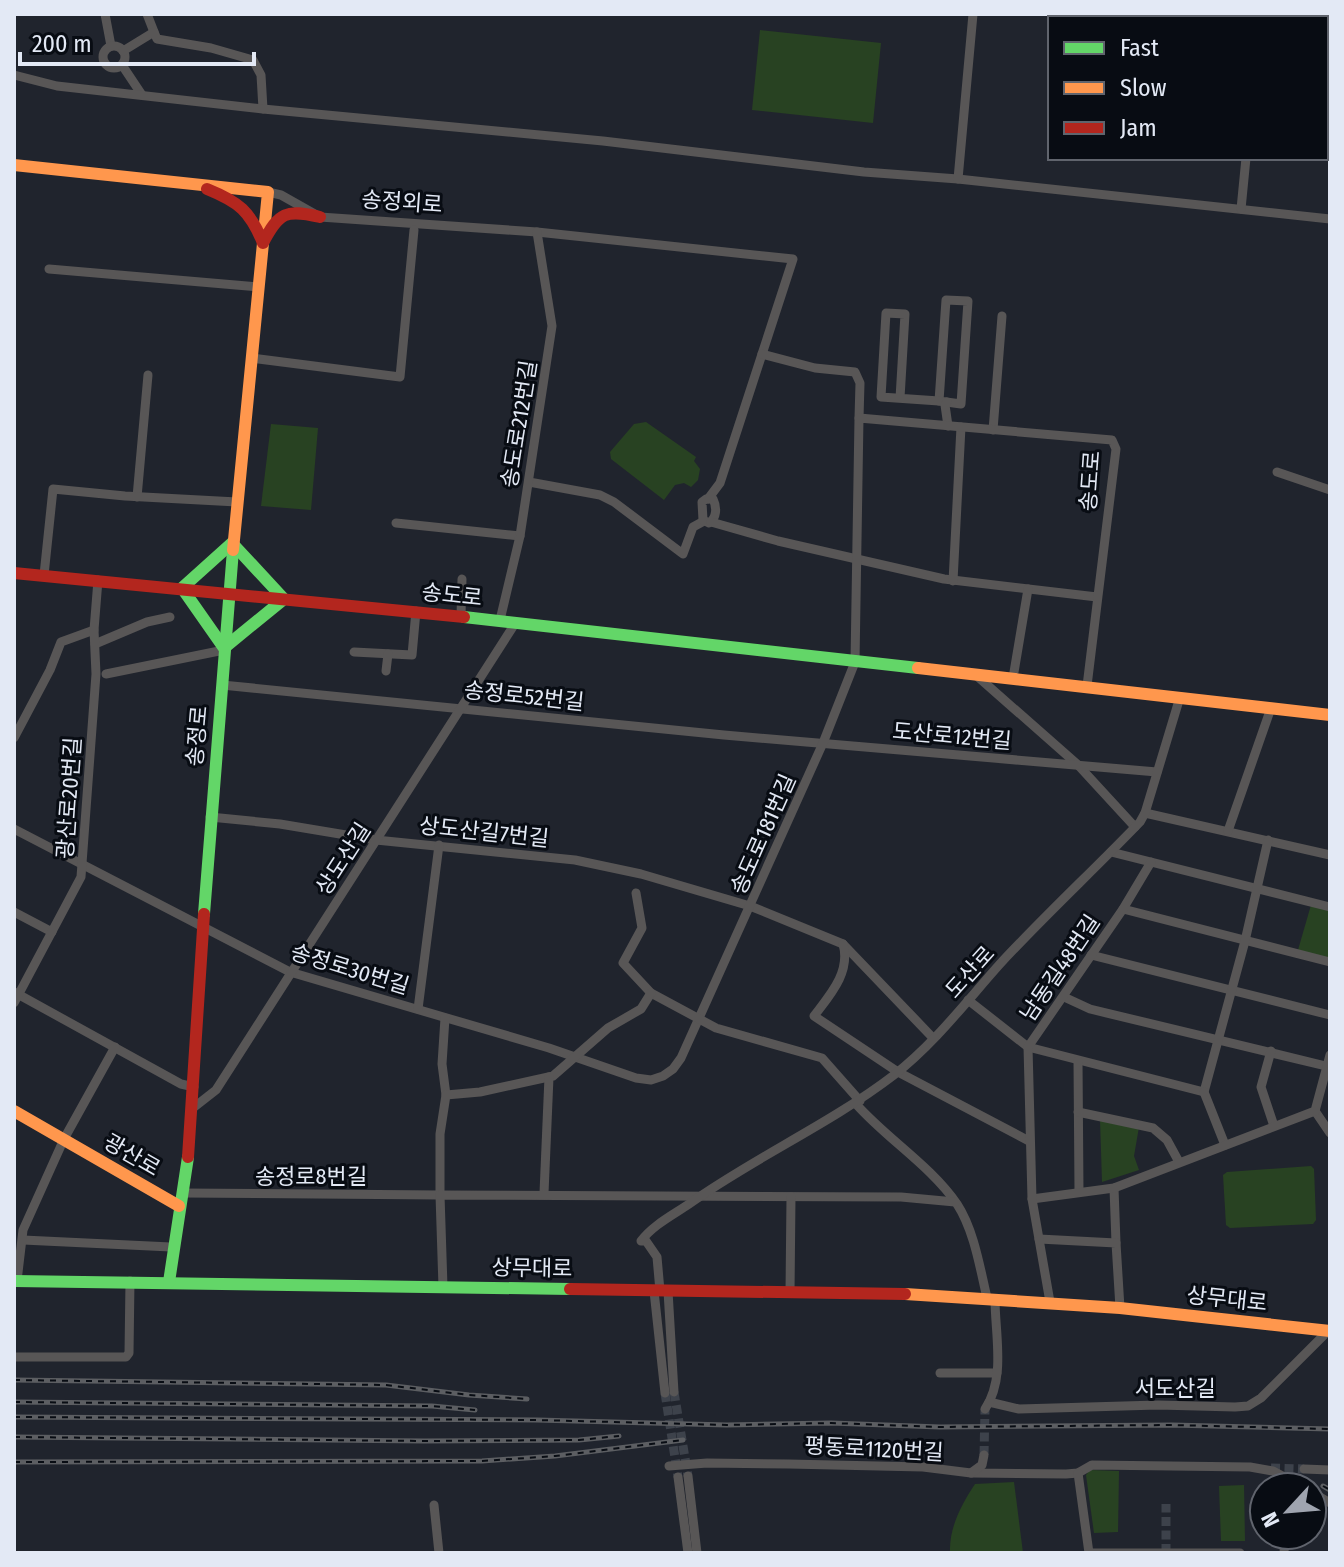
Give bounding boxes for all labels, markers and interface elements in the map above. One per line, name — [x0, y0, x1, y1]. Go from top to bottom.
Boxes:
scale bar — [20, 16, 254, 66]
legend — [1048, 16, 1328, 160]
text: 200 m — [32, 30, 92, 58]
text: Fast — [1120, 34, 1159, 62]
text: Slow — [1120, 74, 1167, 102]
text: Jam — [1120, 114, 1157, 142]
street label: 송정외로 — [361, 186, 443, 218]
street label: 송도로212번길 — [496, 358, 542, 490]
street label: 송도로 — [1074, 450, 1106, 512]
street label: 송도로 — [420, 578, 484, 612]
street label: 송정로52번길 — [463, 676, 585, 716]
street label: 송정로 — [181, 705, 213, 767]
street label: 도산로12번길 — [891, 717, 1013, 755]
street label: 광산로20번길 — [51, 736, 87, 860]
street label: 송도로181번길 — [724, 770, 802, 898]
street label: 상도산길7번길 — [418, 812, 550, 852]
street label: 상도산길 — [310, 818, 376, 900]
street label: 남동길48번길 — [1014, 910, 1106, 1026]
street label: 송정로30번길 — [287, 938, 413, 1000]
street label: 도산로 — [940, 940, 1000, 1004]
street label: 광산로 — [99, 1128, 165, 1182]
street label: 송정로8번길 — [255, 1163, 367, 1190]
street label: 상무대로 — [491, 1254, 573, 1282]
street label: 상무대로 — [1185, 1281, 1269, 1317]
street label: 서도산길 — [1135, 1375, 1215, 1402]
street label: 평동로1120번길 — [804, 1432, 944, 1466]
north arrow — [1248, 1471, 1328, 1551]
text: N — [1255, 1508, 1285, 1531]

